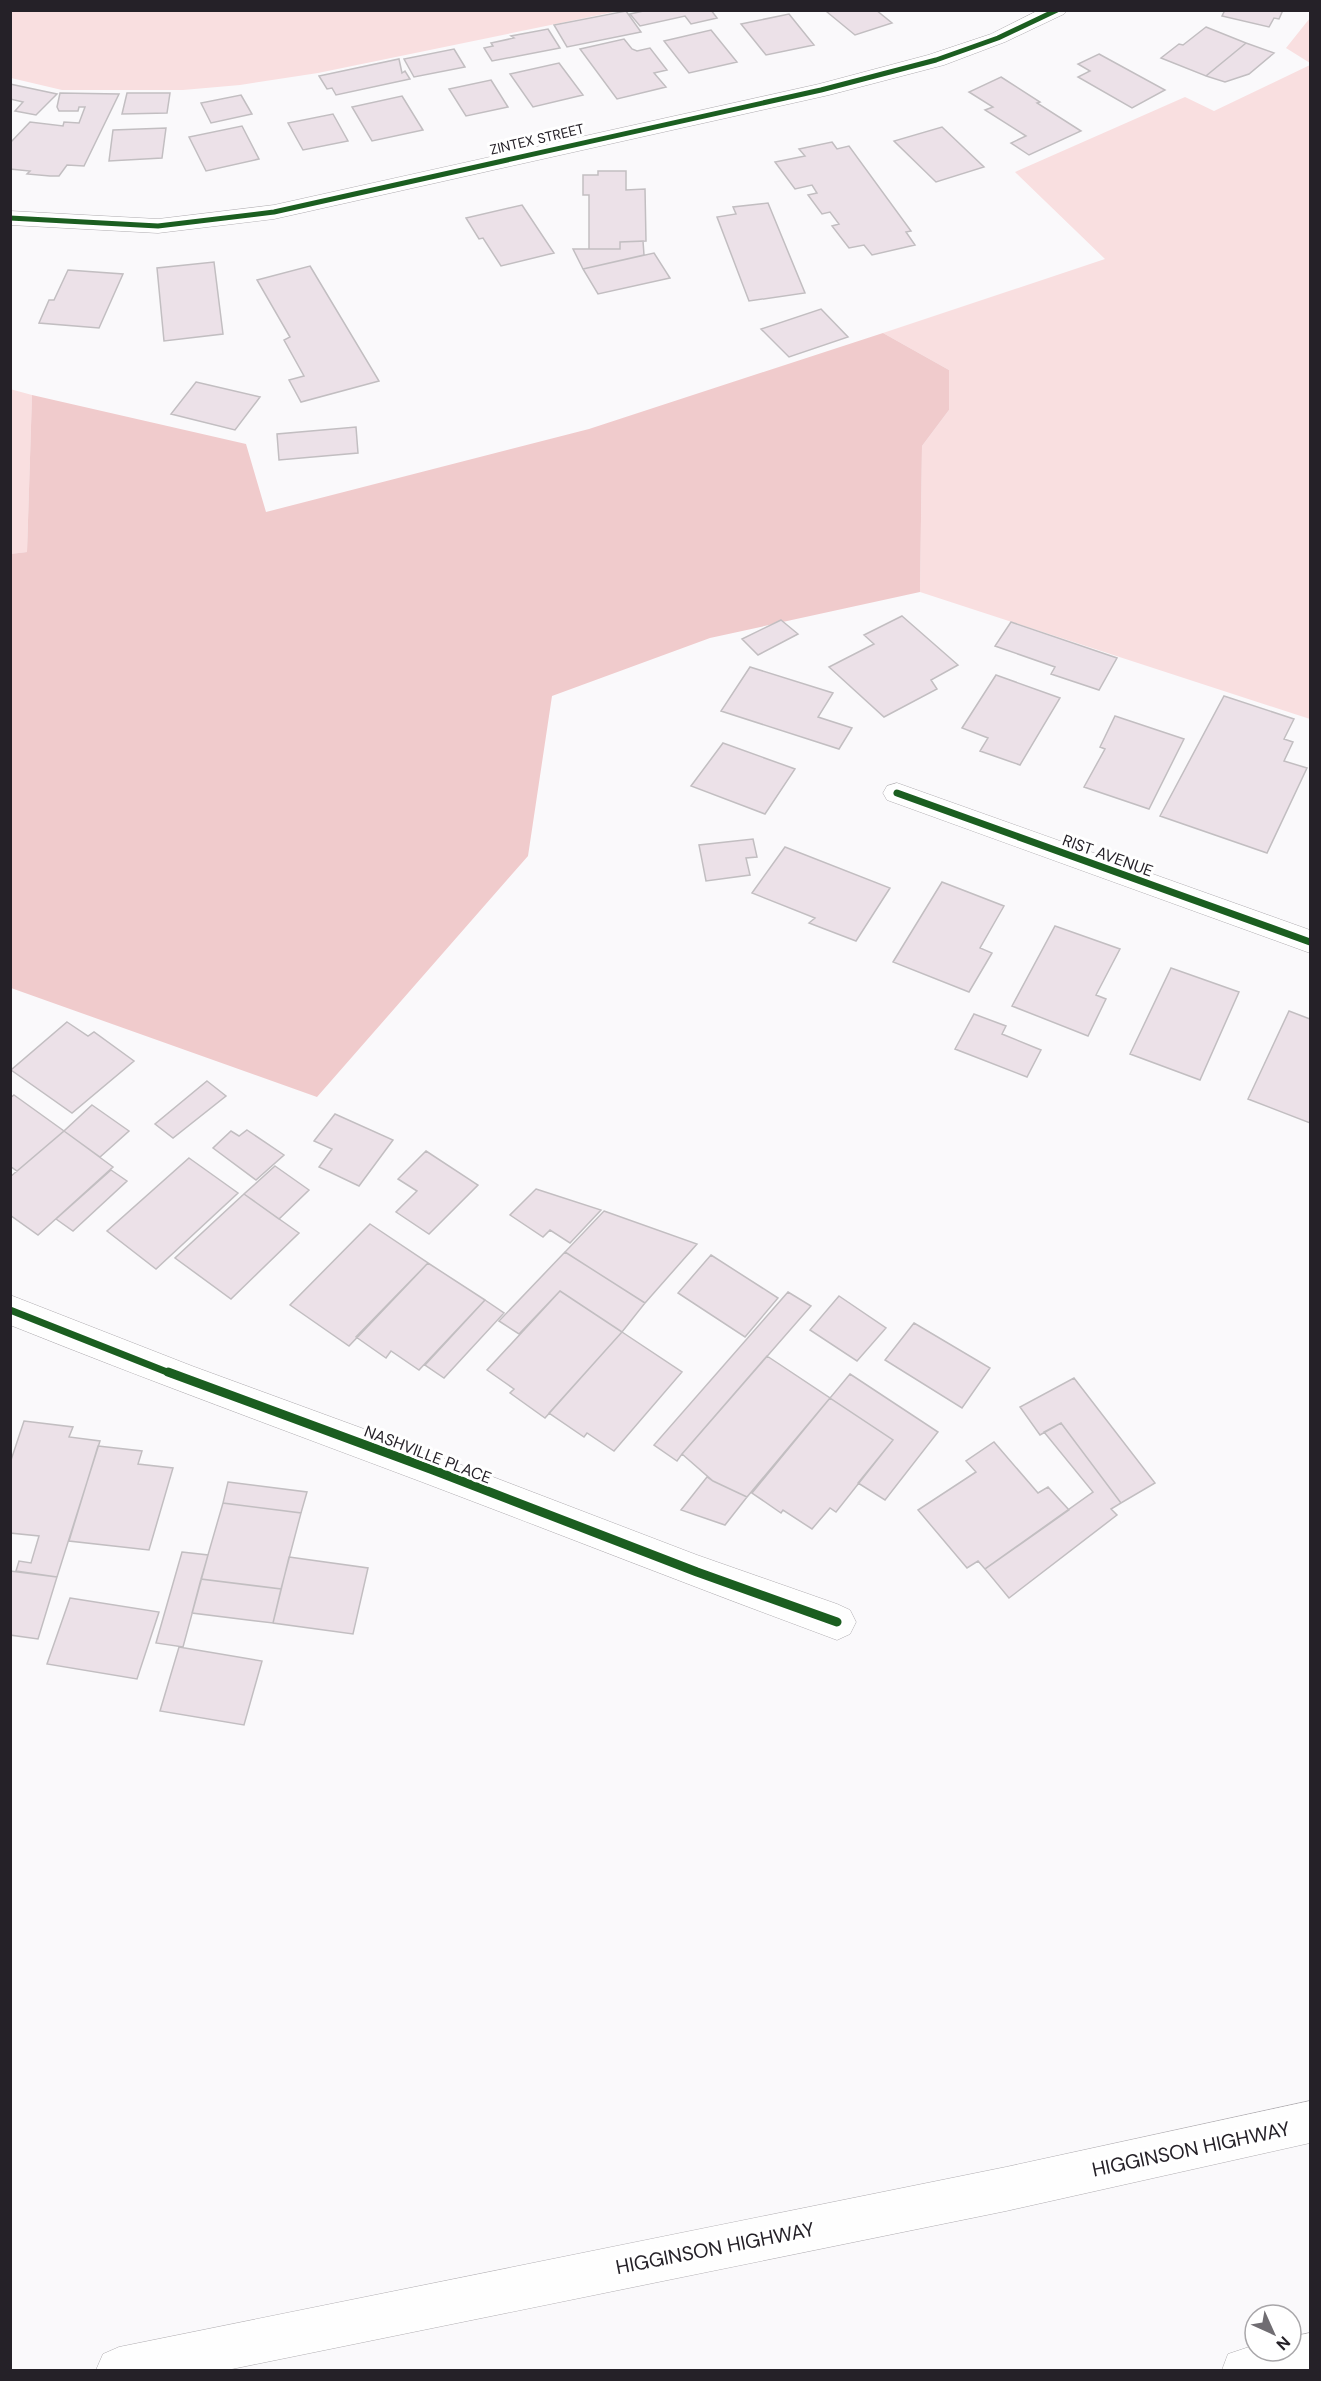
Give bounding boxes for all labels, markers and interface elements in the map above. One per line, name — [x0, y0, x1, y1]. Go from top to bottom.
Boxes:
street label: ZINTEX STREET — [488, 119, 586, 159]
street label: RIST AVENUE — [1060, 829, 1156, 882]
street label: NASHVILLE PLACE — [361, 1421, 494, 1488]
street label: HIGGINSON HIGHWAY — [1090, 2115, 1293, 2183]
street label: HIGGINSON HIGHWAY — [613, 2216, 817, 2280]
north arrow — [1243, 2303, 1303, 2363]
text: N — [1272, 2332, 1295, 2355]

